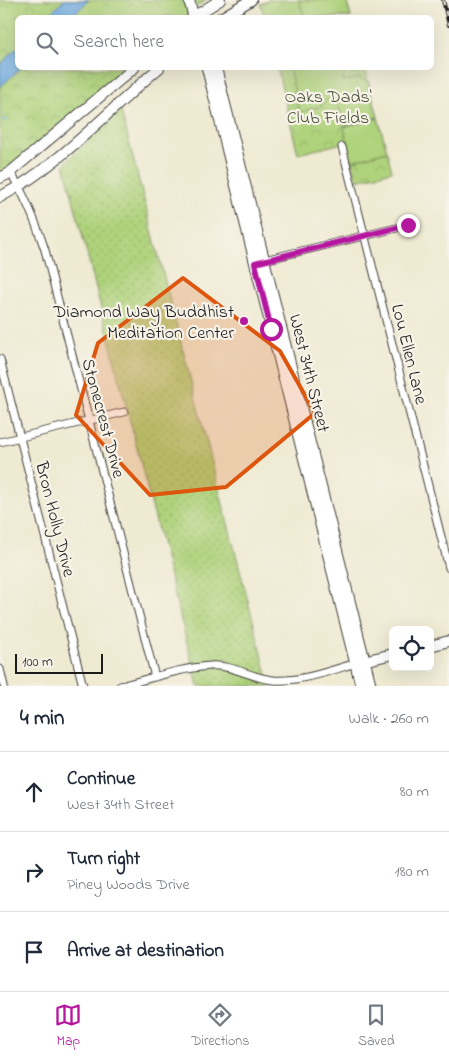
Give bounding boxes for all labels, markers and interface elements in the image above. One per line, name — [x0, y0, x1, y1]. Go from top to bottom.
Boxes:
search box — [15, 15, 434, 70]
icon: search — [33, 29, 61, 57]
text: Search here — [73, 29, 164, 56]
park label: Oaks Dads' Club Fields — [284, 85, 372, 132]
route end — [397, 214, 420, 237]
place label: Diamond Way Buddhist Meditation Center — [52, 300, 234, 347]
street label: Lou Ellen Lane — [383, 302, 433, 408]
street label: West 34th Street — [281, 312, 335, 435]
marker: Diamond Way Buddhist Meditation Center — [238, 315, 250, 327]
route start — [260, 318, 283, 341]
street label: Stonecrest Drive — [74, 356, 131, 482]
street label: Bron Holly Drive — [27, 458, 81, 581]
map controls — [389, 626, 434, 671]
button: locate — [389, 626, 434, 671]
scale bar — [15, 651, 102, 674]
text: 100 m — [22, 652, 53, 673]
text: 4 min — [20, 704, 64, 734]
text: Walk · 260 m — [349, 707, 429, 731]
text: Continue — [67, 766, 135, 793]
icon: ahead — [20, 778, 48, 806]
text: 80 m — [400, 780, 429, 804]
text: West 34th Street — [67, 793, 175, 817]
text: Turn right — [67, 846, 140, 873]
icon: right — [20, 858, 48, 886]
text: 180 m — [395, 860, 429, 884]
text: Piney Woods Drive — [67, 873, 190, 897]
icon: arrive — [20, 938, 48, 966]
text: Arrive at destination — [67, 938, 224, 965]
tab: Map — [54, 1001, 82, 1052]
tab: Directions — [191, 1001, 249, 1052]
tab: Saved — [358, 1001, 395, 1052]

